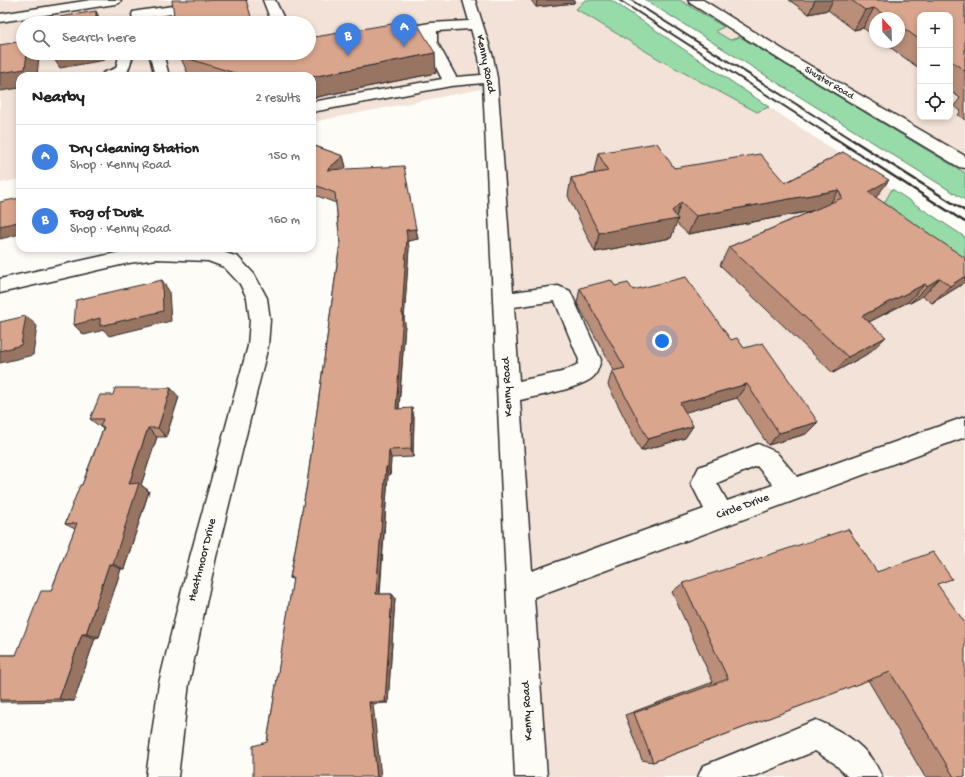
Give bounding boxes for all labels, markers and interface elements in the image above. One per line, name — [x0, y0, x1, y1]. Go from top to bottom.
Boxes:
north arrow — [869, 12, 905, 48]
map controls — [917, 12, 953, 120]
button: + — [917, 12, 953, 48]
pin: A — [391, 14, 417, 47]
search box — [16, 16, 316, 60]
pin: B — [335, 23, 361, 56]
icon: search — [30, 27, 52, 49]
text: Search here — [62, 29, 136, 47]
street label: Kenny Road — [472, 34, 498, 95]
button: − — [917, 48, 953, 84]
street label: Shuster Road — [802, 64, 857, 103]
button: locate — [917, 84, 953, 120]
text: Nearby — [32, 88, 85, 108]
text: 2 results — [255, 91, 300, 106]
text: Dry Cleaning Station — [70, 140, 199, 158]
text: A — [41, 149, 49, 164]
text: 150 m — [268, 149, 300, 164]
text: Shop · Kenny Road — [70, 158, 171, 173]
text: Fog of Dusk — [70, 204, 143, 222]
text: B — [42, 213, 48, 228]
text: 160 m — [268, 213, 300, 228]
text: Shop · Kenny Road — [70, 222, 171, 237]
your location — [652, 331, 672, 351]
street label: Kenny Road — [499, 356, 517, 417]
street label: Circle Drive — [715, 491, 772, 523]
street label: Heathmoor Drive — [186, 516, 220, 603]
street label: Kenny Road — [519, 680, 537, 741]

